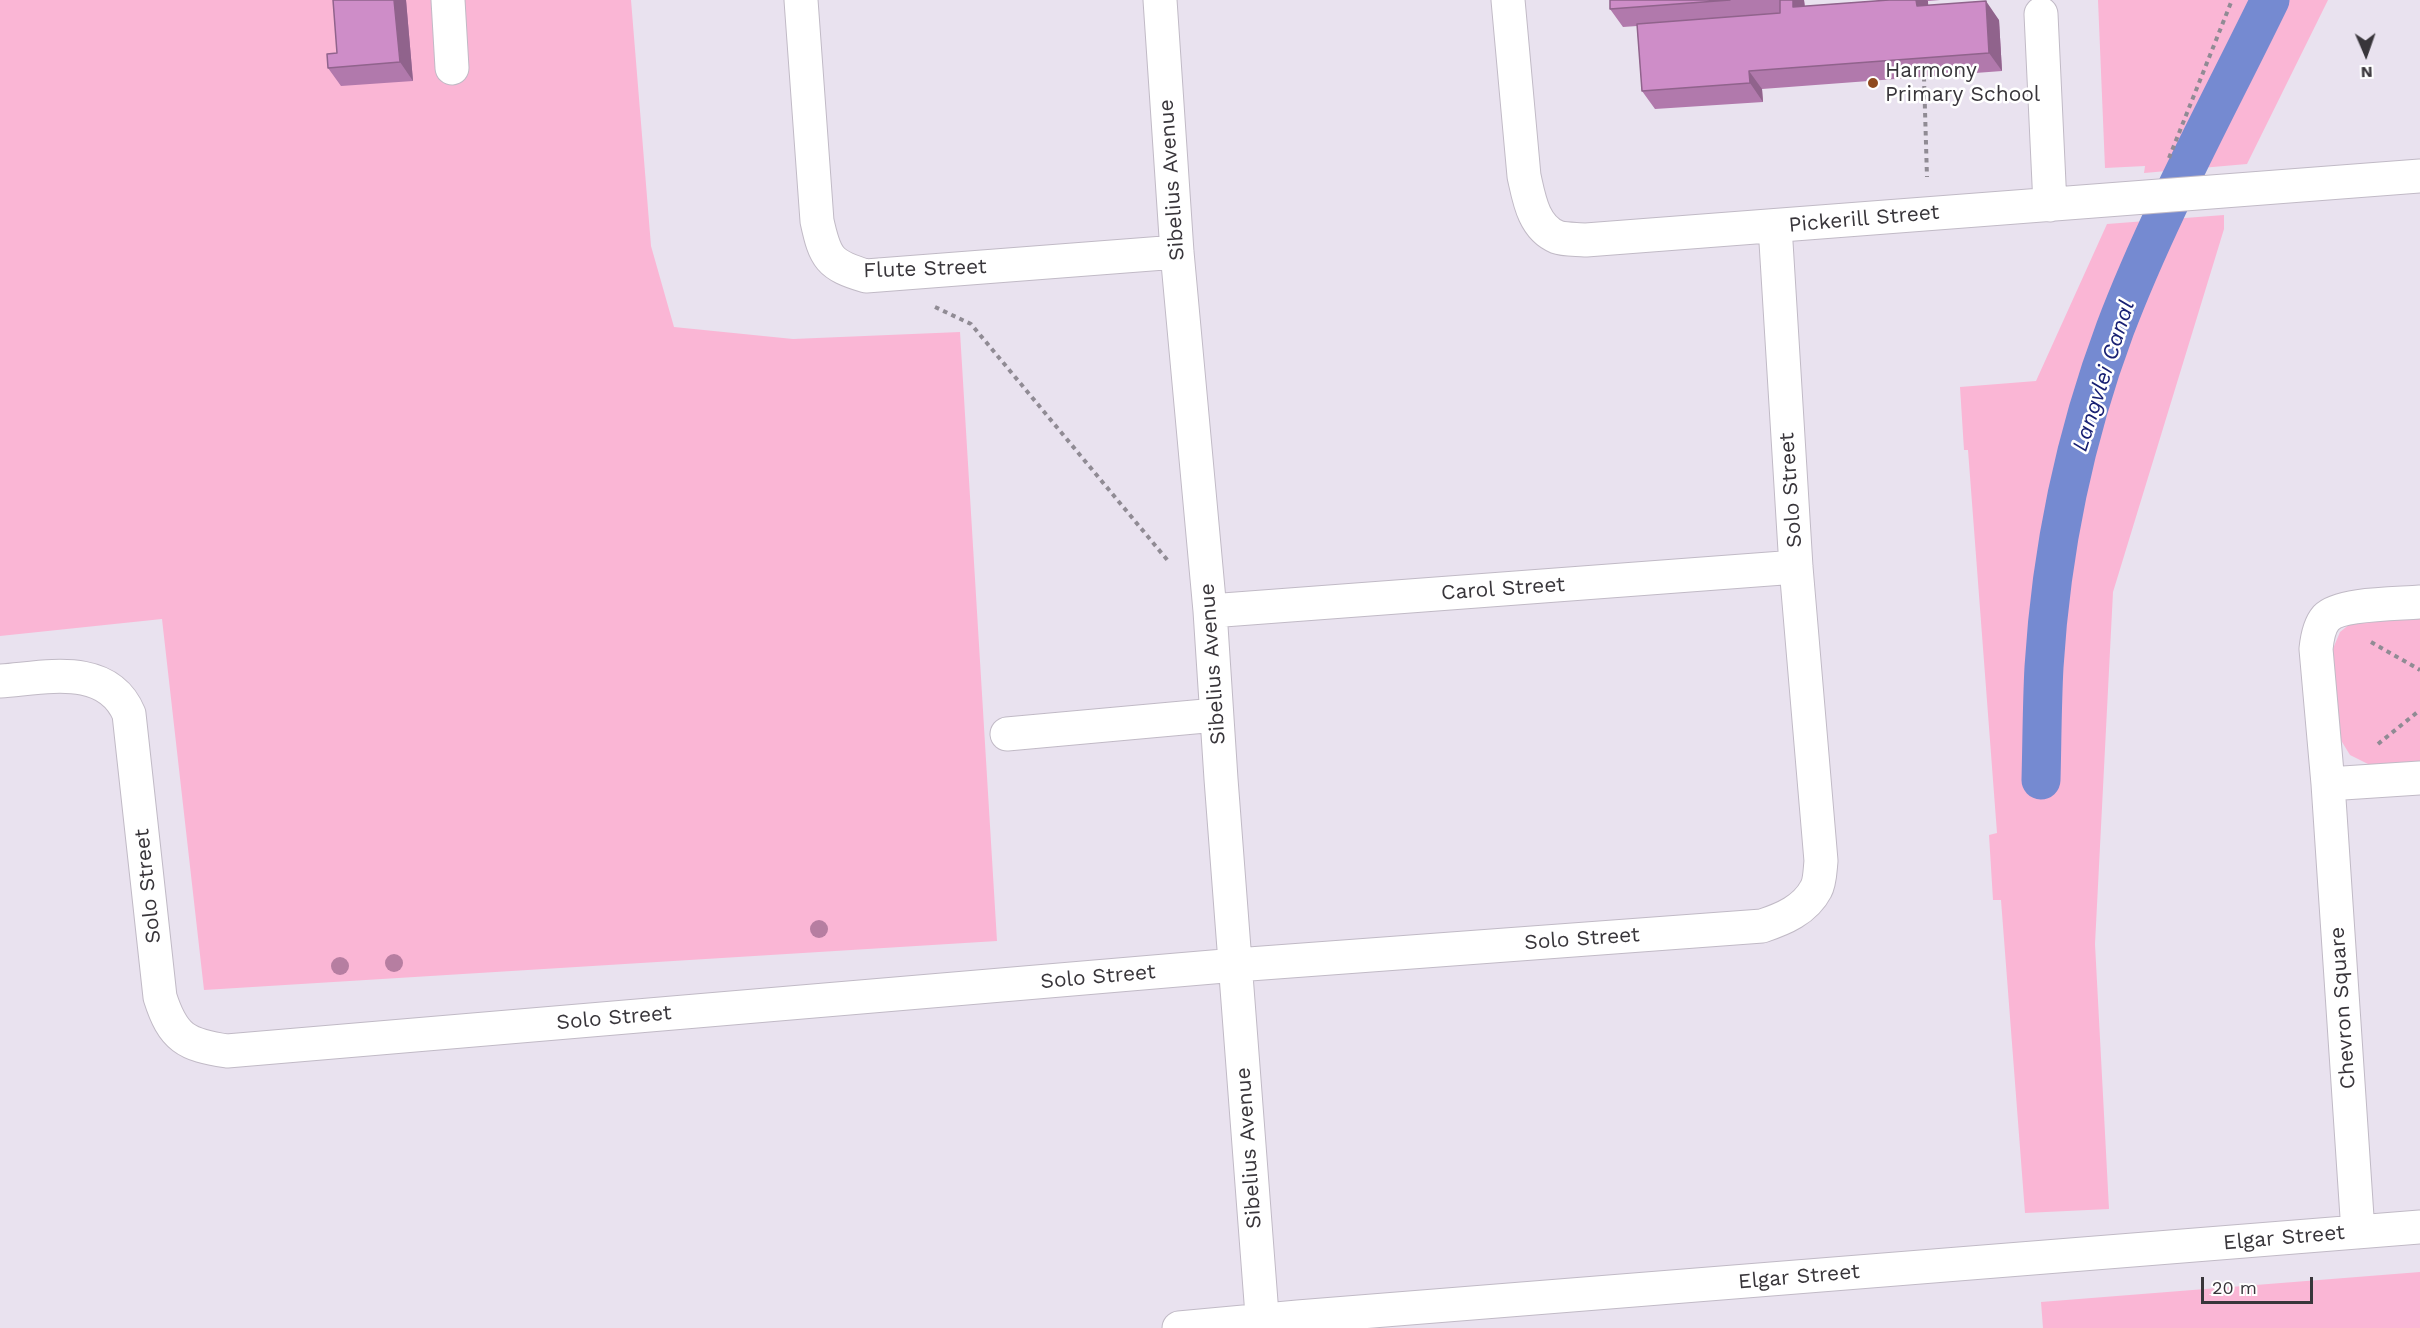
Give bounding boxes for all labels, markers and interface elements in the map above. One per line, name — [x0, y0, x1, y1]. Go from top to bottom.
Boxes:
north arrow — [2336, 24, 2396, 84]
place label: Harmony Primary School — [1885, 58, 2040, 108]
text: N — [2360, 63, 2373, 82]
marker: Harmony Primary School — [1866, 76, 1880, 90]
street label: Sibelius Avenue — [1154, 98, 1190, 262]
street label: Pickerill Street — [1788, 200, 1940, 238]
street label: Flute Street — [863, 254, 987, 284]
water label: Langvlei Canal — [2067, 297, 2141, 455]
street label: Solo Street — [1774, 432, 1808, 548]
street label: Carol Street — [1440, 572, 1566, 606]
street label: Sibelius Avenue — [1195, 582, 1231, 746]
street label: Solo Street — [129, 827, 167, 945]
street label: Solo Street — [1524, 922, 1640, 956]
street label: Chevron Square — [2325, 926, 2361, 1090]
street label: Solo Street — [1039, 959, 1157, 995]
street label: Solo Street — [555, 1000, 673, 1036]
street label: Sibelius Avenue — [1231, 1066, 1267, 1230]
street label: Elgar Street — [2222, 1220, 2346, 1256]
street label: Elgar Street — [1737, 1259, 1861, 1295]
scale bar — [2204, 1265, 2316, 1303]
text: 20 m — [2212, 1277, 2257, 1298]

